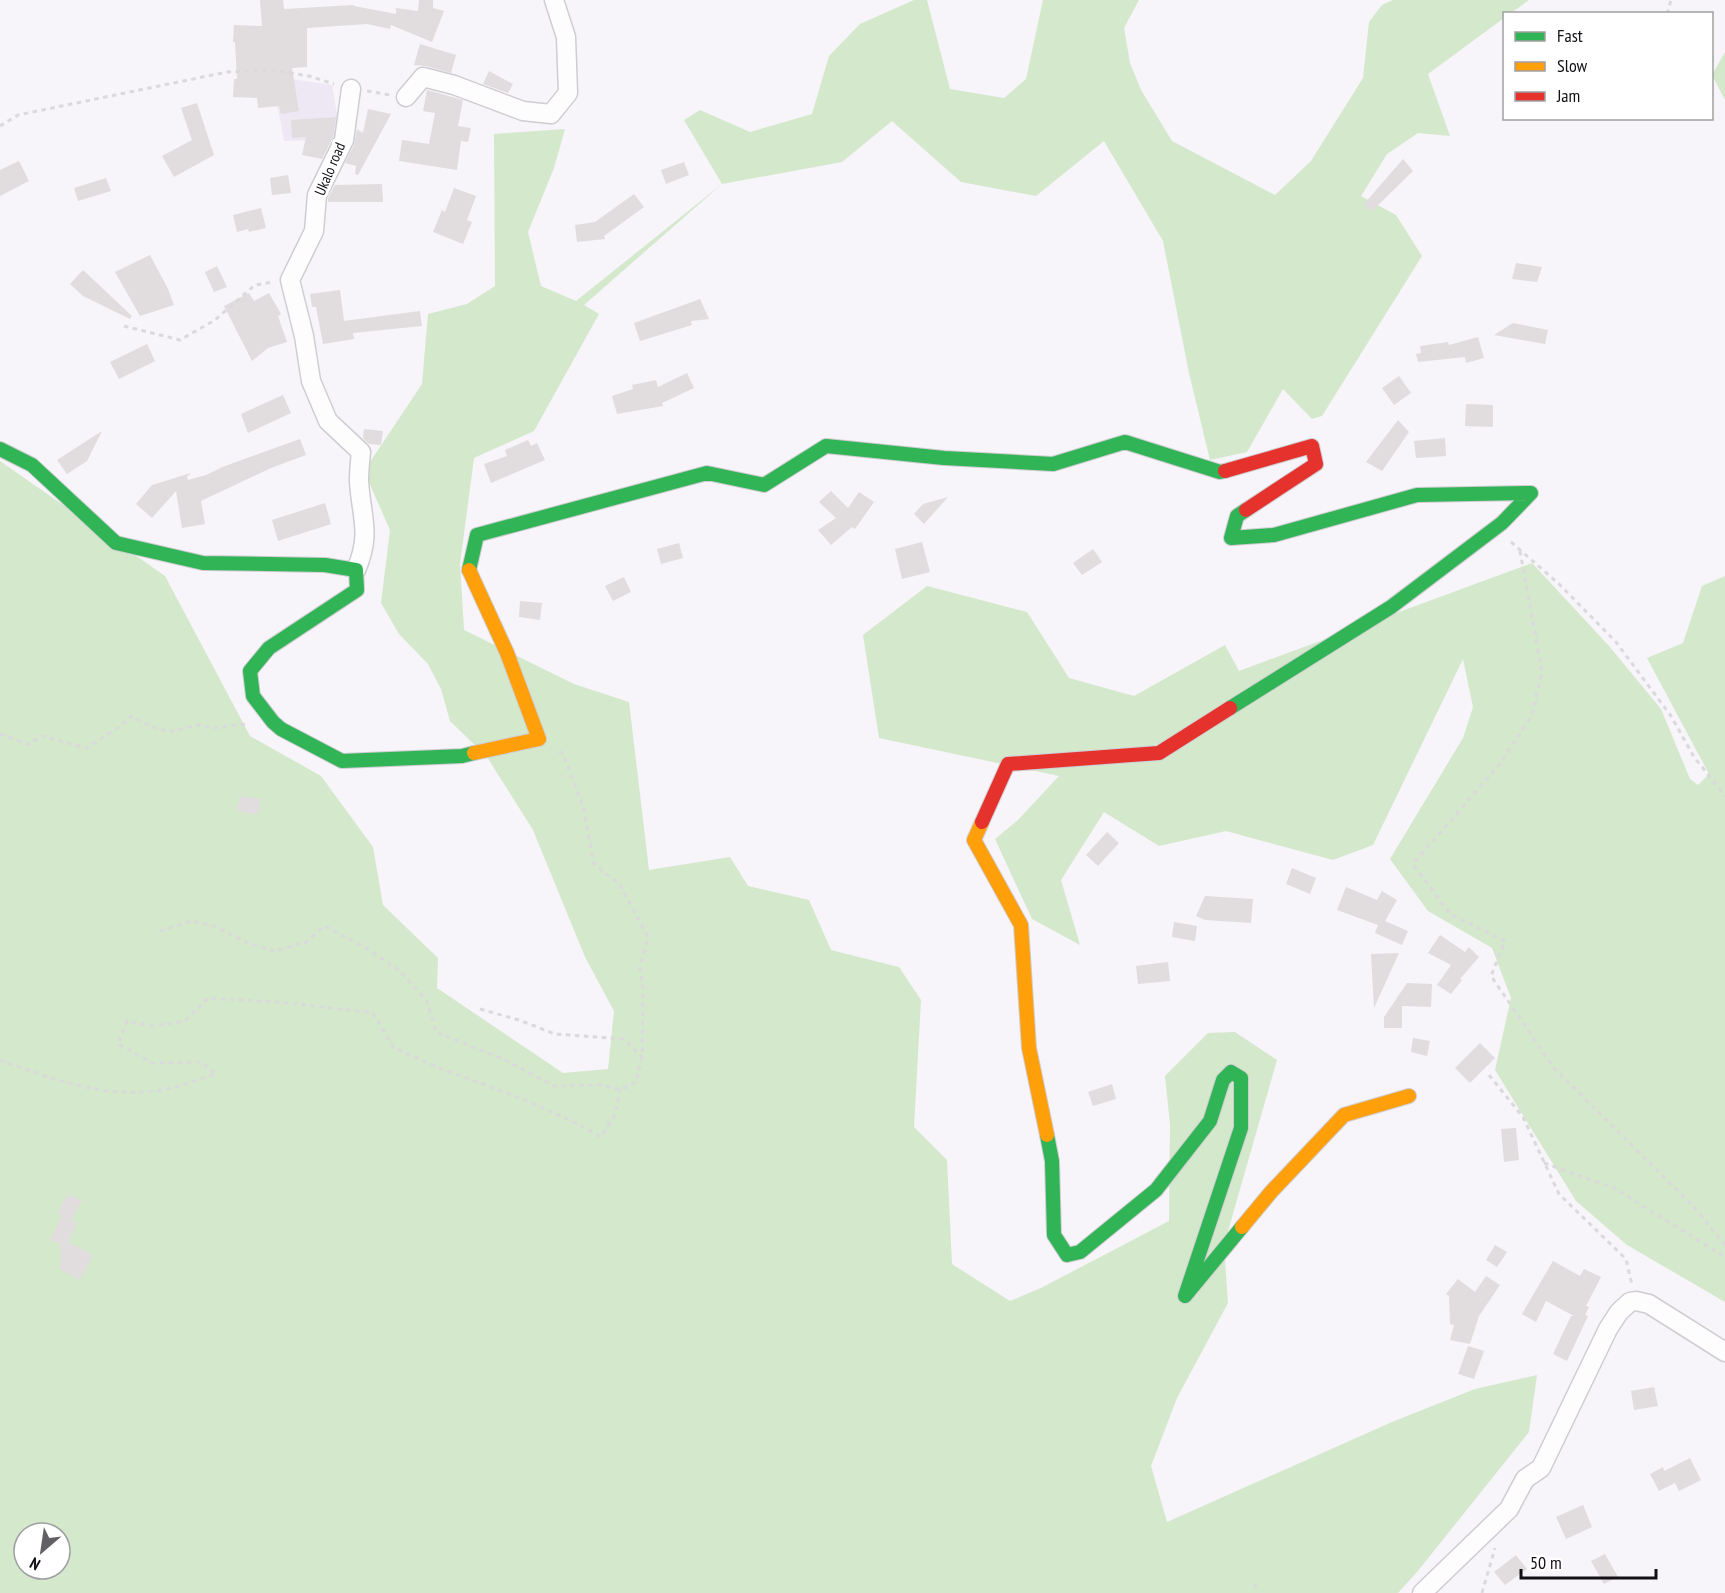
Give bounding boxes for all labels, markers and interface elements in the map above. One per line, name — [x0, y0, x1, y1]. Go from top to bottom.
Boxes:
legend — [1503, 12, 1713, 120]
text: Fast — [1557, 24, 1583, 47]
text: Slow — [1557, 54, 1588, 77]
text: Jam — [1556, 84, 1580, 107]
street label: Ukalo road — [310, 139, 349, 198]
north arrow — [12, 1521, 72, 1581]
scale bar — [1521, 1542, 1656, 1580]
text: 50 m — [1530, 1551, 1562, 1574]
text: N — [26, 1553, 43, 1575]

